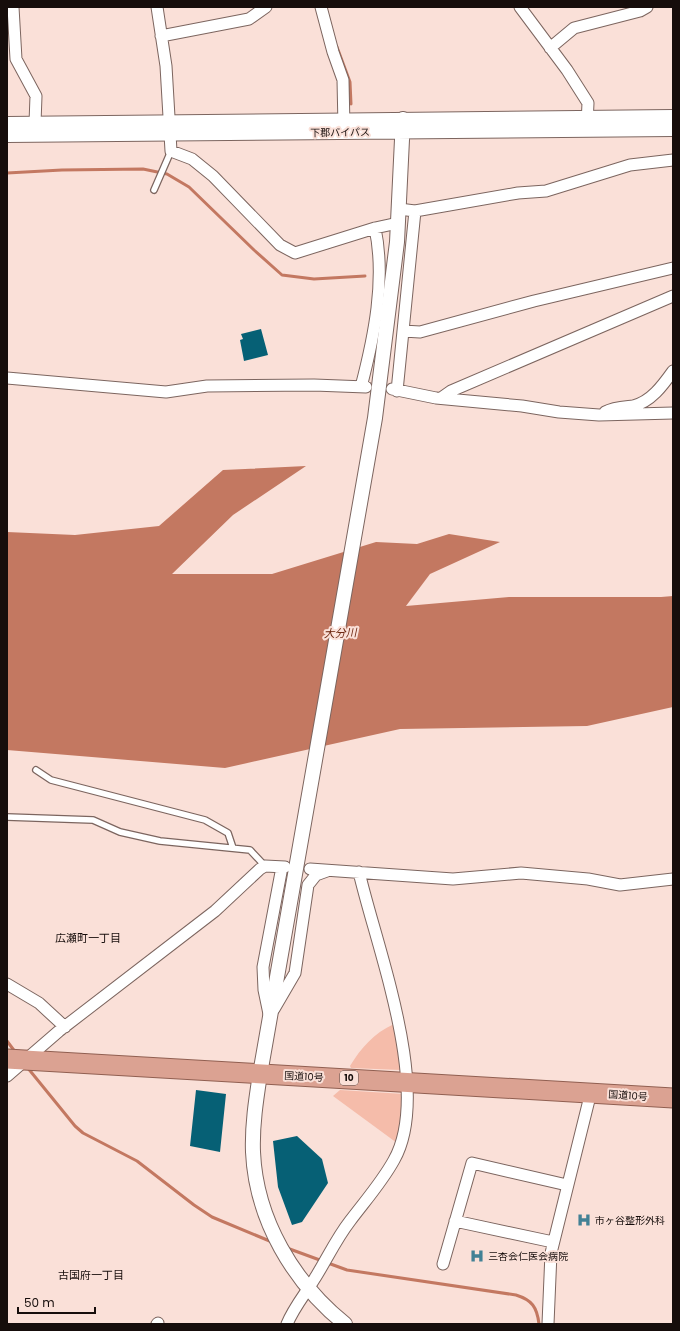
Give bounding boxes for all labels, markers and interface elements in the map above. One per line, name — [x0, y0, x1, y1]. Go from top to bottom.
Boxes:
street label: 下郡バイパス — [310, 124, 370, 141]
water label: 大分川 — [323, 624, 358, 642]
district label: 広瀬町一丁目 — [55, 930, 121, 946]
street label: 国道10号 — [284, 1068, 324, 1085]
road number: 10 — [340, 1071, 358, 1085]
street label: 国道10号 — [608, 1087, 648, 1104]
hospital icon: 市ヶ谷整形外科 — [576, 1212, 592, 1228]
place label: 市ヶ谷整形外科 — [595, 1213, 665, 1228]
hospital icon: 三杏会仁医会病院 — [469, 1248, 485, 1264]
place label: 三杏会仁医会病院 — [488, 1249, 568, 1264]
district label: 古国府一丁目 — [58, 1267, 124, 1283]
scale bar — [18, 1289, 95, 1315]
text: 50 m — [24, 1294, 55, 1311]

